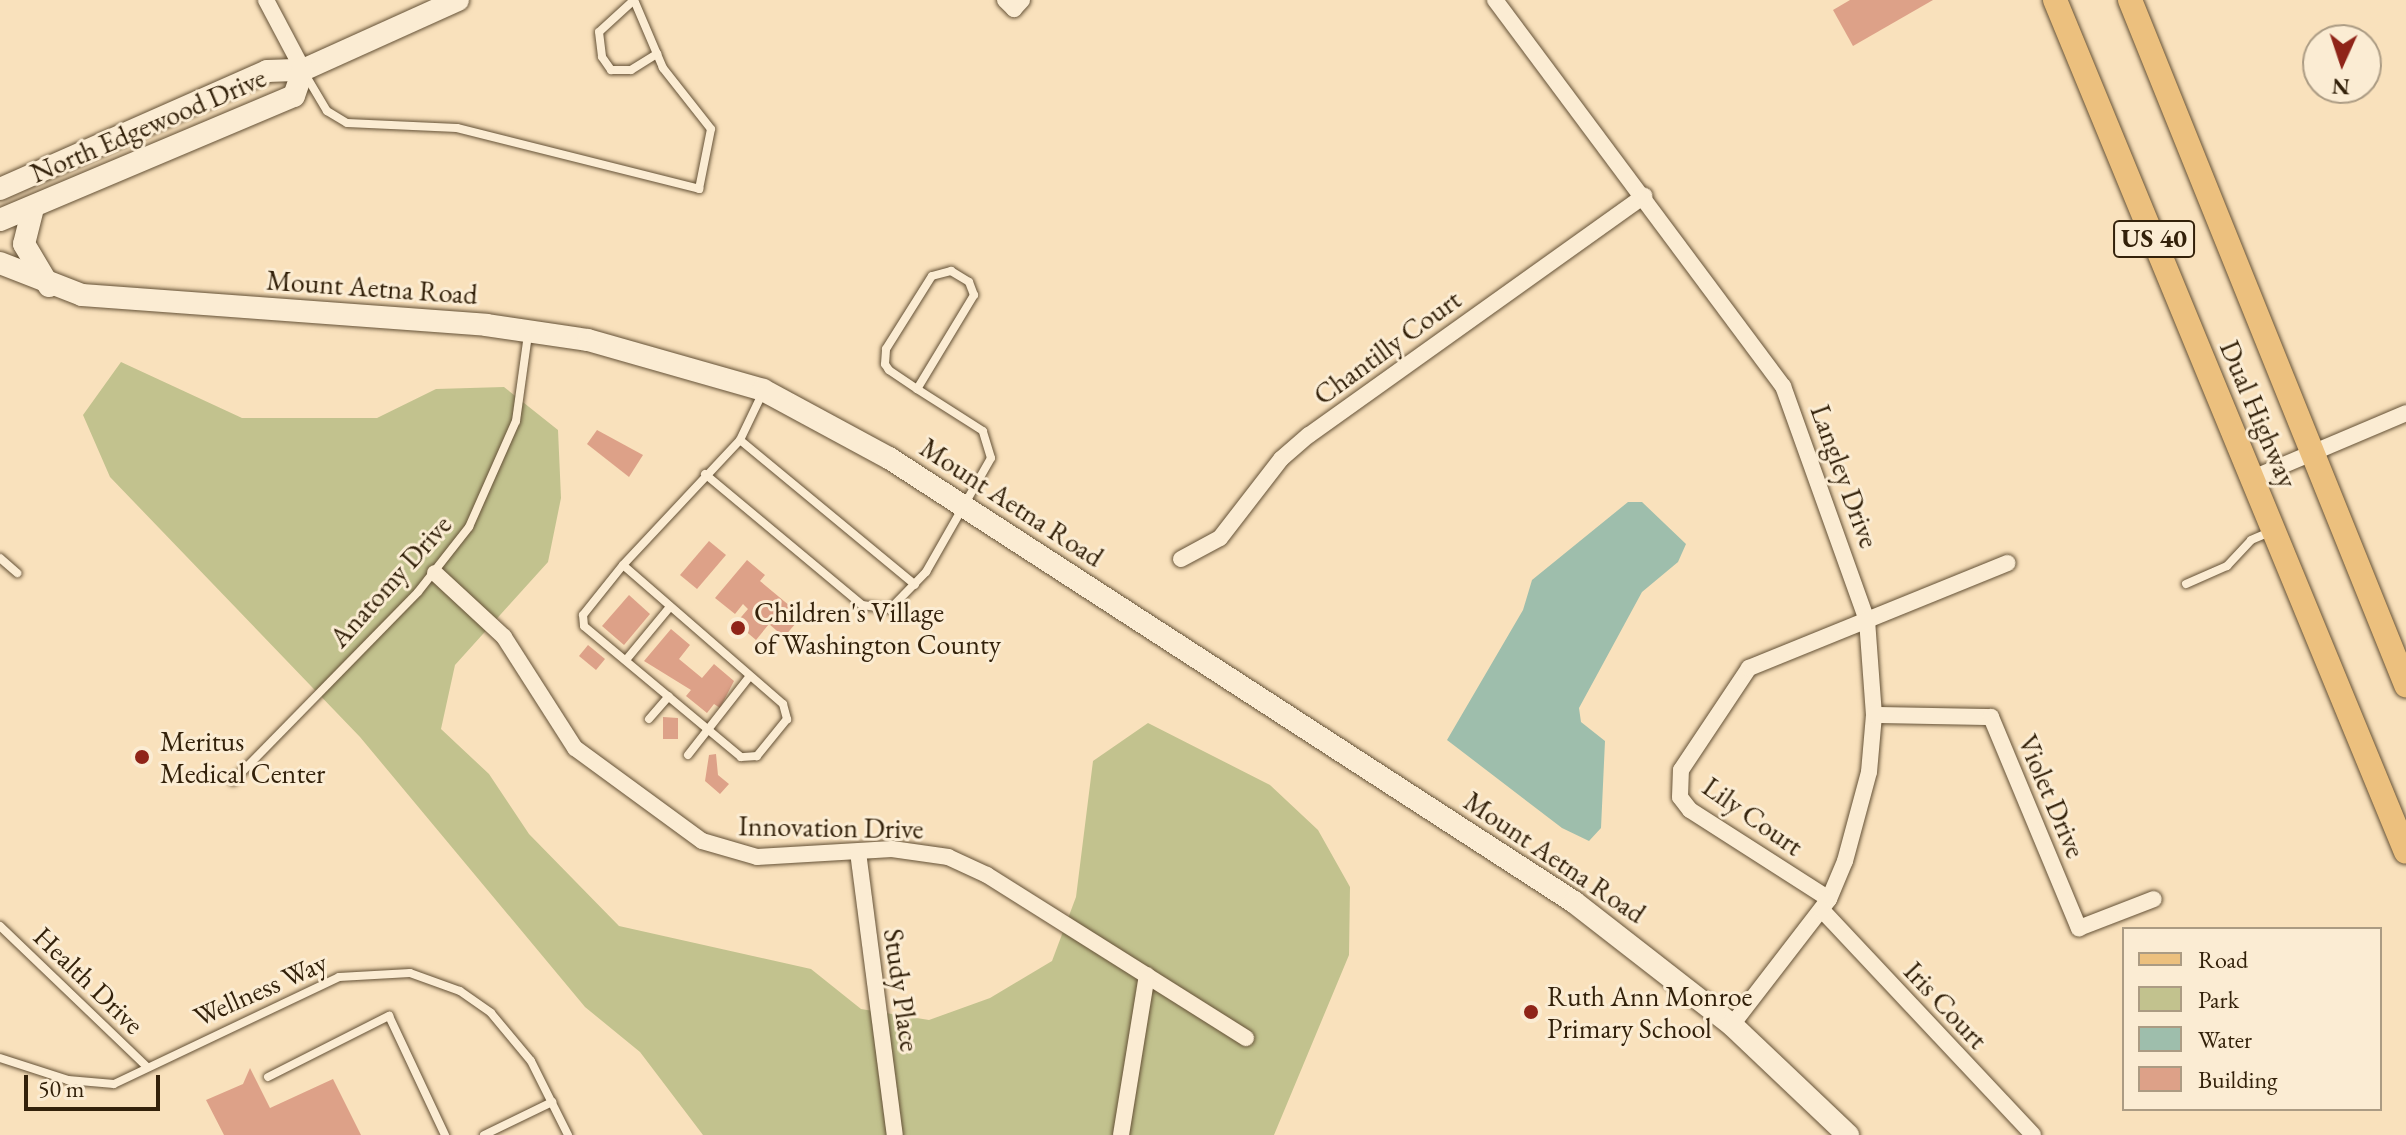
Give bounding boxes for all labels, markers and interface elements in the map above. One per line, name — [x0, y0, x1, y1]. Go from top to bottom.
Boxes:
north arrow — [2302, 24, 2382, 104]
street label: North Edgewood Drive — [25, 60, 271, 190]
text: N — [2331, 72, 2350, 101]
road number: US 40 — [2112, 217, 2196, 261]
street label: Mount Aetna Road — [265, 263, 479, 311]
street label: Chantilly Court — [1307, 282, 1467, 412]
street label: Dual Highway — [2213, 335, 2305, 493]
street label: Langley Drive — [1804, 400, 1886, 552]
street label: Mount Aetna Road — [914, 430, 1110, 574]
street label: Anatomy Drive — [322, 508, 458, 654]
place label: Children's Village of Washington County — [754, 595, 1001, 661]
marker: Children's Village of Washington County — [729, 619, 747, 637]
place label: Meritus Medical Center — [160, 724, 325, 790]
street label: Violet Drive — [2011, 729, 2093, 863]
marker: Meritus Medical Center — [131, 746, 153, 768]
street label: Lily Court — [1696, 769, 1810, 863]
street label: Mount Aetna Road — [1458, 784, 1652, 930]
street label: Innovation Drive — [738, 809, 924, 845]
street label: Health Drive — [27, 919, 151, 1041]
street label: Study Place — [877, 926, 927, 1054]
legend — [2122, 927, 2382, 1111]
text: Road — [2198, 944, 2248, 975]
street label: Wellness Way — [188, 945, 332, 1033]
street label: Iris Court — [1897, 954, 1995, 1056]
place label: Ruth Ann Monroe Primary School — [1547, 979, 1753, 1045]
text: Park — [2198, 984, 2239, 1015]
marker: Ruth Ann Monroe Primary School — [1522, 1003, 1540, 1021]
text: Water — [2198, 1024, 2252, 1055]
scale bar — [28, 1059, 164, 1109]
text: Building — [2198, 1064, 2278, 1095]
text: 50 m — [38, 1073, 85, 1104]

